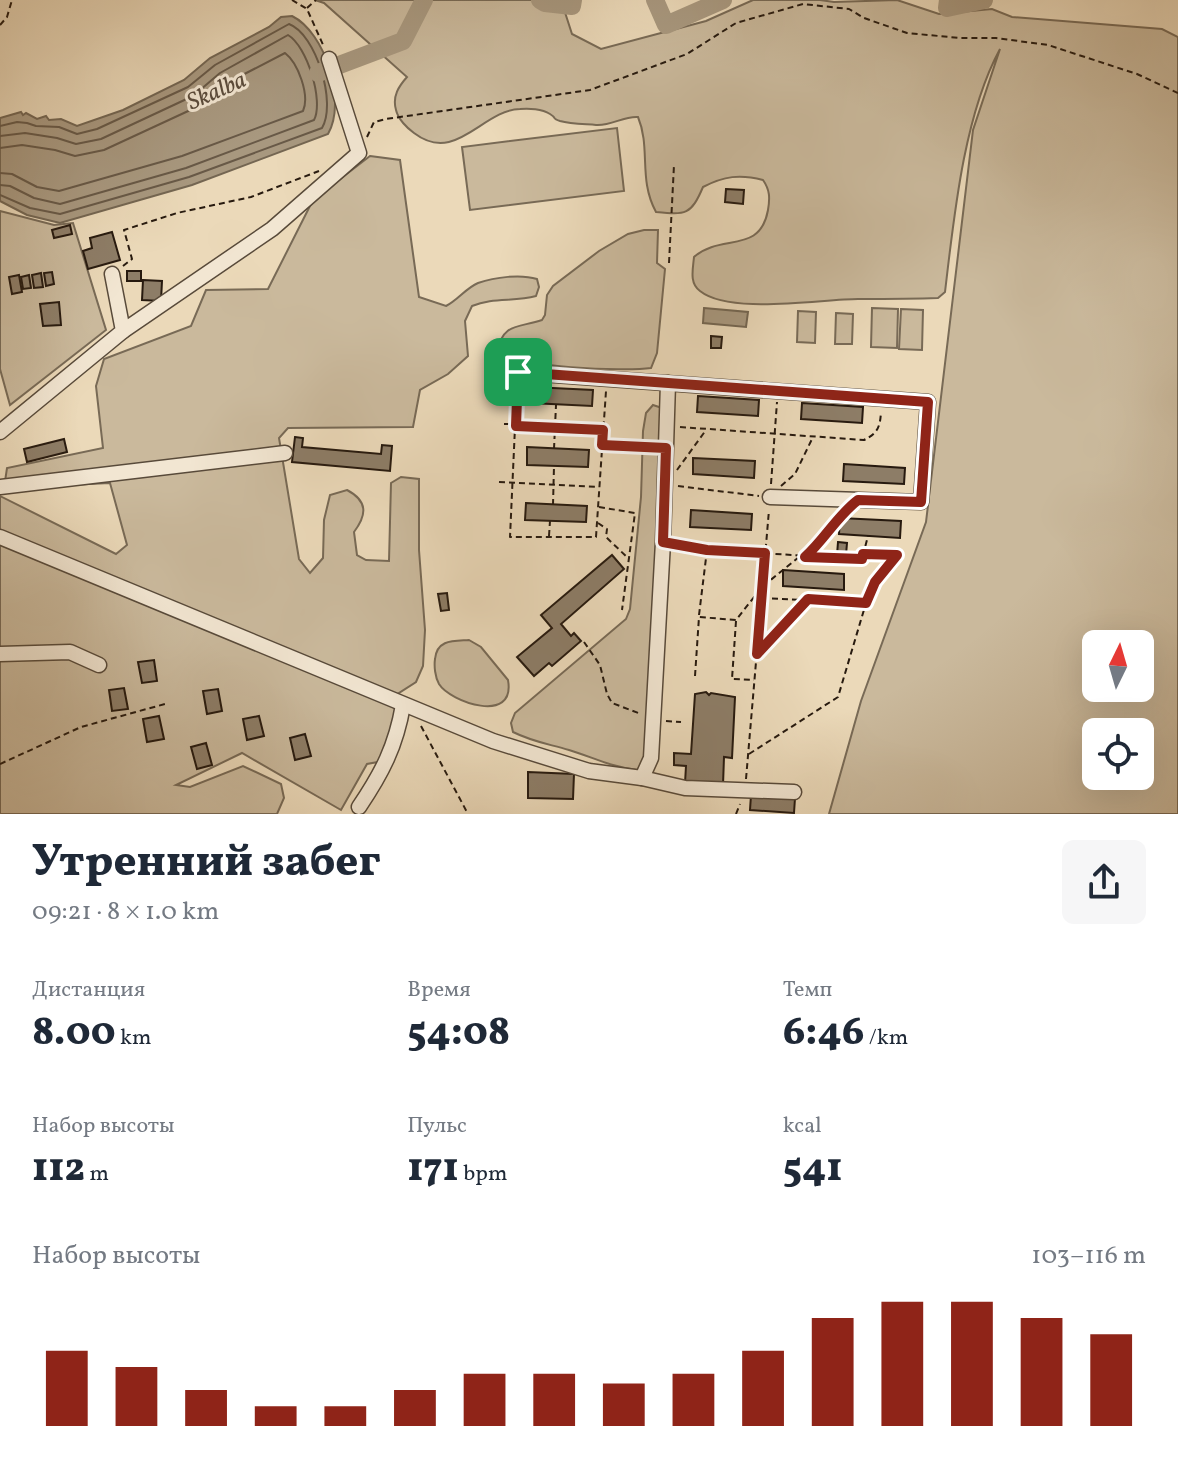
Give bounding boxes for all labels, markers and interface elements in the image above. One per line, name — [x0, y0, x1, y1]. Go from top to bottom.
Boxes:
water label: Skalba — [182, 64, 252, 120]
pin — [484, 338, 552, 406]
icon: arrive — [496, 350, 540, 394]
north arrow — [1082, 630, 1154, 702]
map controls — [1082, 630, 1154, 790]
button: locate — [1082, 718, 1154, 790]
text: Утренний забег — [32, 833, 381, 894]
button: share — [1062, 840, 1146, 924]
text: 09:21 · 8 × 1.0 km — [32, 894, 219, 930]
text: Дистанция — [32, 975, 145, 1006]
text: Время — [407, 975, 471, 1006]
text: Темп — [783, 975, 832, 1006]
text: 8.00 — [32, 1006, 116, 1062]
text: 54:08 — [407, 1006, 510, 1062]
text: 6:46 — [783, 1006, 864, 1062]
text: km — [116, 1023, 152, 1054]
text: /km — [864, 1023, 908, 1054]
text: Набор высоты — [32, 1111, 175, 1142]
text: Пульс — [407, 1111, 467, 1142]
text: kcal — [783, 1111, 822, 1142]
text: 112 — [32, 1142, 85, 1198]
text: 171 — [407, 1142, 459, 1198]
text: 541 — [783, 1142, 842, 1198]
text: m — [85, 1159, 109, 1190]
text: bpm — [459, 1159, 507, 1190]
text: Набор высоты — [32, 1238, 200, 1274]
text: 103–116 m — [1031, 1238, 1146, 1274]

